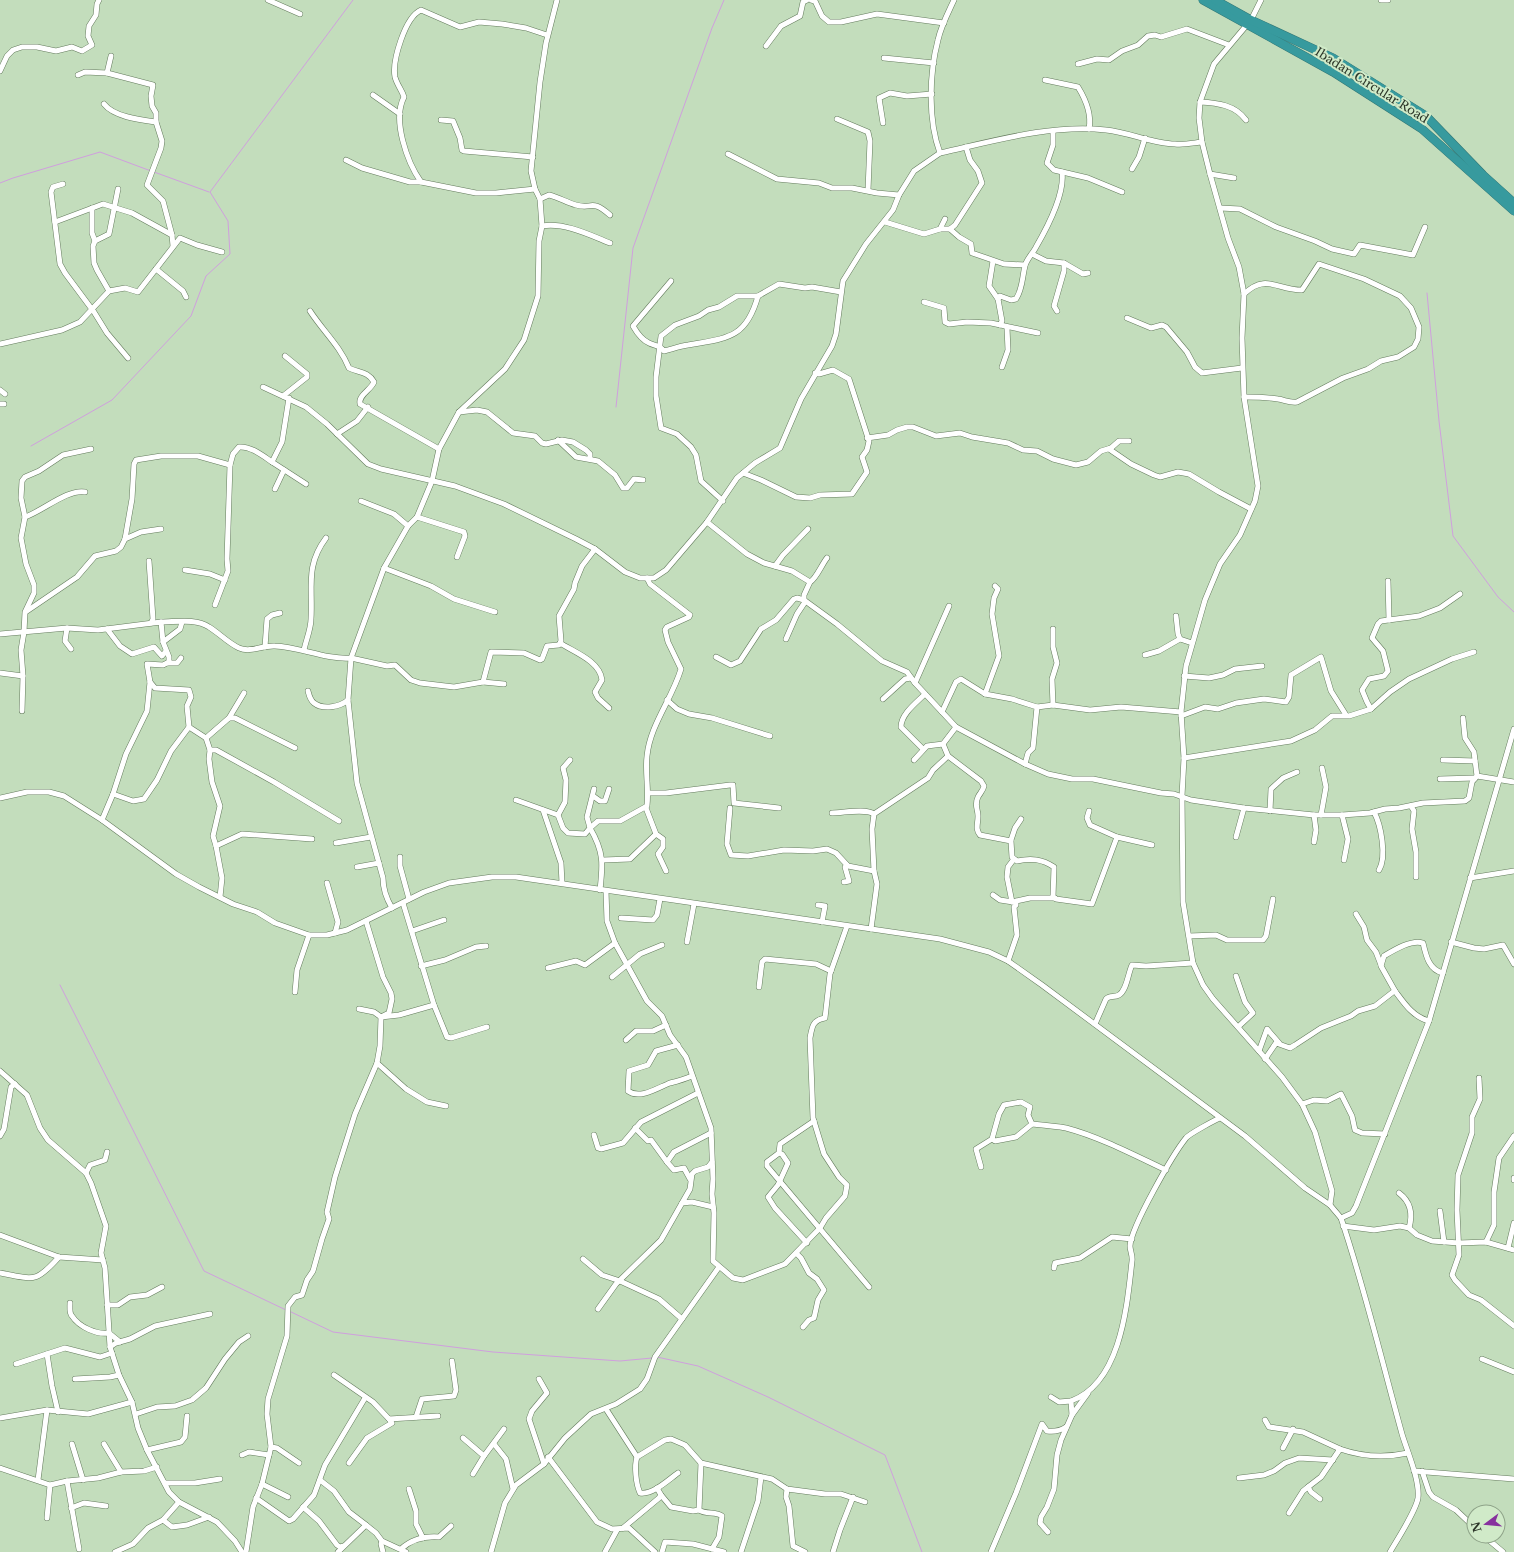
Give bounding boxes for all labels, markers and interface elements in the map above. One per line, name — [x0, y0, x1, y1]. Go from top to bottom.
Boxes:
street label: Ibadan Circular Road — [1312, 44, 1432, 126]
north arrow — [1466, 1504, 1506, 1544]
text: N — [1468, 1519, 1485, 1534]

